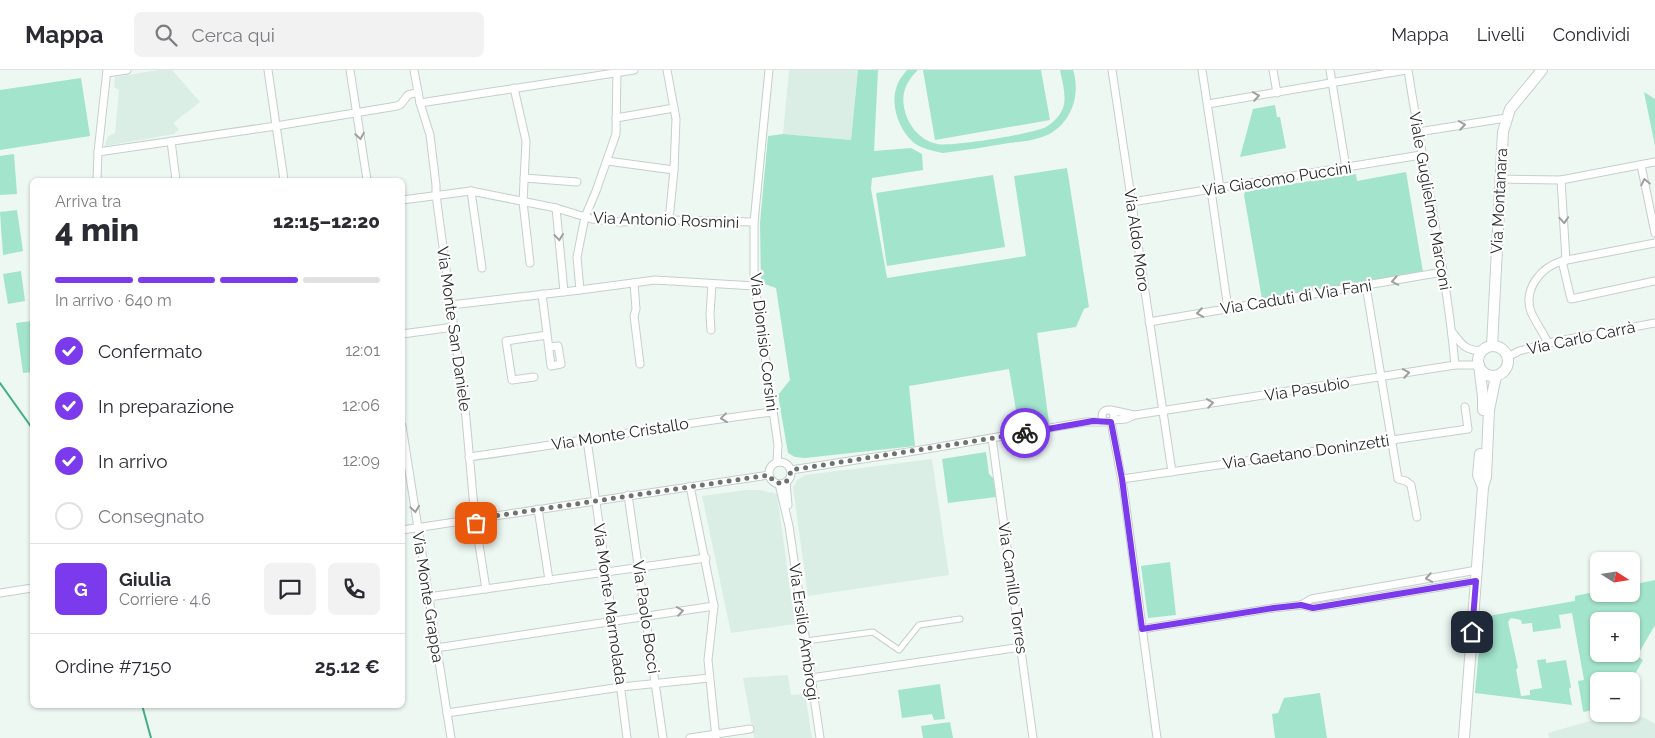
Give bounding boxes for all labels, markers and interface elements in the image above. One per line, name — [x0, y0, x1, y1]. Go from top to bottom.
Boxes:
search box — [134, 12, 484, 57]
text: Mappa — [25, 20, 104, 49]
icon: search — [152, 21, 180, 49]
text: Cerca qui — [192, 24, 275, 46]
text: Mappa — [1391, 24, 1449, 45]
text: Livelli — [1477, 24, 1525, 45]
text: Condividi — [1553, 24, 1630, 45]
one-way arrow — [1251, 92, 1260, 102]
street label: Viale Guglielmo Marconi — [1405, 110, 1455, 292]
one-way arrow — [1458, 120, 1466, 131]
one-way arrow — [354, 131, 364, 140]
street label: Via Montanara — [1487, 147, 1511, 255]
street label: Via Giacomo Puccini — [1201, 158, 1353, 200]
one-way arrow — [1640, 177, 1650, 186]
street label: Via Aldo Moro — [1120, 187, 1154, 293]
text: Arriva tra — [55, 192, 121, 211]
street label: Via Antonio Rosmini — [593, 208, 739, 232]
text: 12:15–12:20 — [273, 210, 380, 232]
text: 4 min — [55, 211, 139, 248]
one-way arrow — [1558, 217, 1569, 225]
one-way arrow — [553, 234, 564, 242]
street label: Via Monte San Daniele — [433, 245, 475, 413]
street label: Via Dionisio Corsini — [746, 272, 782, 412]
one-way arrow — [1390, 275, 1399, 285]
street label: Via Caduti di Via Fani — [1219, 276, 1373, 318]
text: In arrivo · 640 m — [55, 291, 172, 310]
one-way arrow — [1195, 308, 1204, 318]
street label: Via Carlo Carrà — [1525, 317, 1637, 359]
icon: check — [55, 337, 83, 365]
text: Confermato — [98, 340, 202, 362]
text: 12:01 — [345, 341, 380, 360]
one-way arrow — [1401, 369, 1410, 379]
street label: Via Pasubio — [1263, 373, 1351, 405]
icon: check — [55, 392, 83, 420]
text: In preparazione — [98, 395, 234, 417]
text: 12:06 — [342, 396, 380, 415]
one-way arrow — [1206, 399, 1215, 409]
courier — [1000, 408, 1050, 458]
one-way arrow — [720, 412, 728, 423]
street label: Via Monte Cristallo — [550, 414, 690, 454]
icon: bike — [1011, 419, 1039, 447]
street label: Via Gaetano Doninzetti — [1222, 431, 1390, 473]
icon: check — [55, 447, 83, 475]
text: In arrivo — [98, 450, 168, 472]
text: 12:09 — [343, 451, 380, 470]
pin — [455, 502, 497, 544]
text: Consegnato — [98, 505, 204, 527]
one-way arrow — [409, 505, 419, 514]
icon: bag — [462, 509, 490, 537]
street label: Via Camillo Torres — [994, 521, 1032, 655]
street label: Via Monte Marmolada — [589, 522, 631, 686]
street label: Via Monte Grappa — [408, 530, 448, 664]
north arrow — [1590, 552, 1640, 602]
map controls — [1590, 552, 1640, 722]
street label: Via Paolo Bocci — [629, 559, 663, 675]
street label: Via Ersilio Ambrogi — [785, 562, 823, 702]
button: chat — [264, 563, 316, 615]
button: phone — [328, 563, 380, 615]
text: Giulia — [119, 568, 171, 590]
one-way arrow — [1424, 572, 1433, 583]
text: G — [74, 578, 88, 600]
text: Corriere · 4.6 — [119, 590, 211, 609]
one-way arrow — [677, 606, 685, 617]
pin — [1451, 611, 1493, 653]
button: + — [1590, 612, 1640, 662]
icon: home — [1458, 618, 1486, 646]
text: Ordine #7150 — [55, 655, 172, 677]
text: 25.12 € — [315, 655, 380, 677]
button: − — [1590, 672, 1640, 722]

